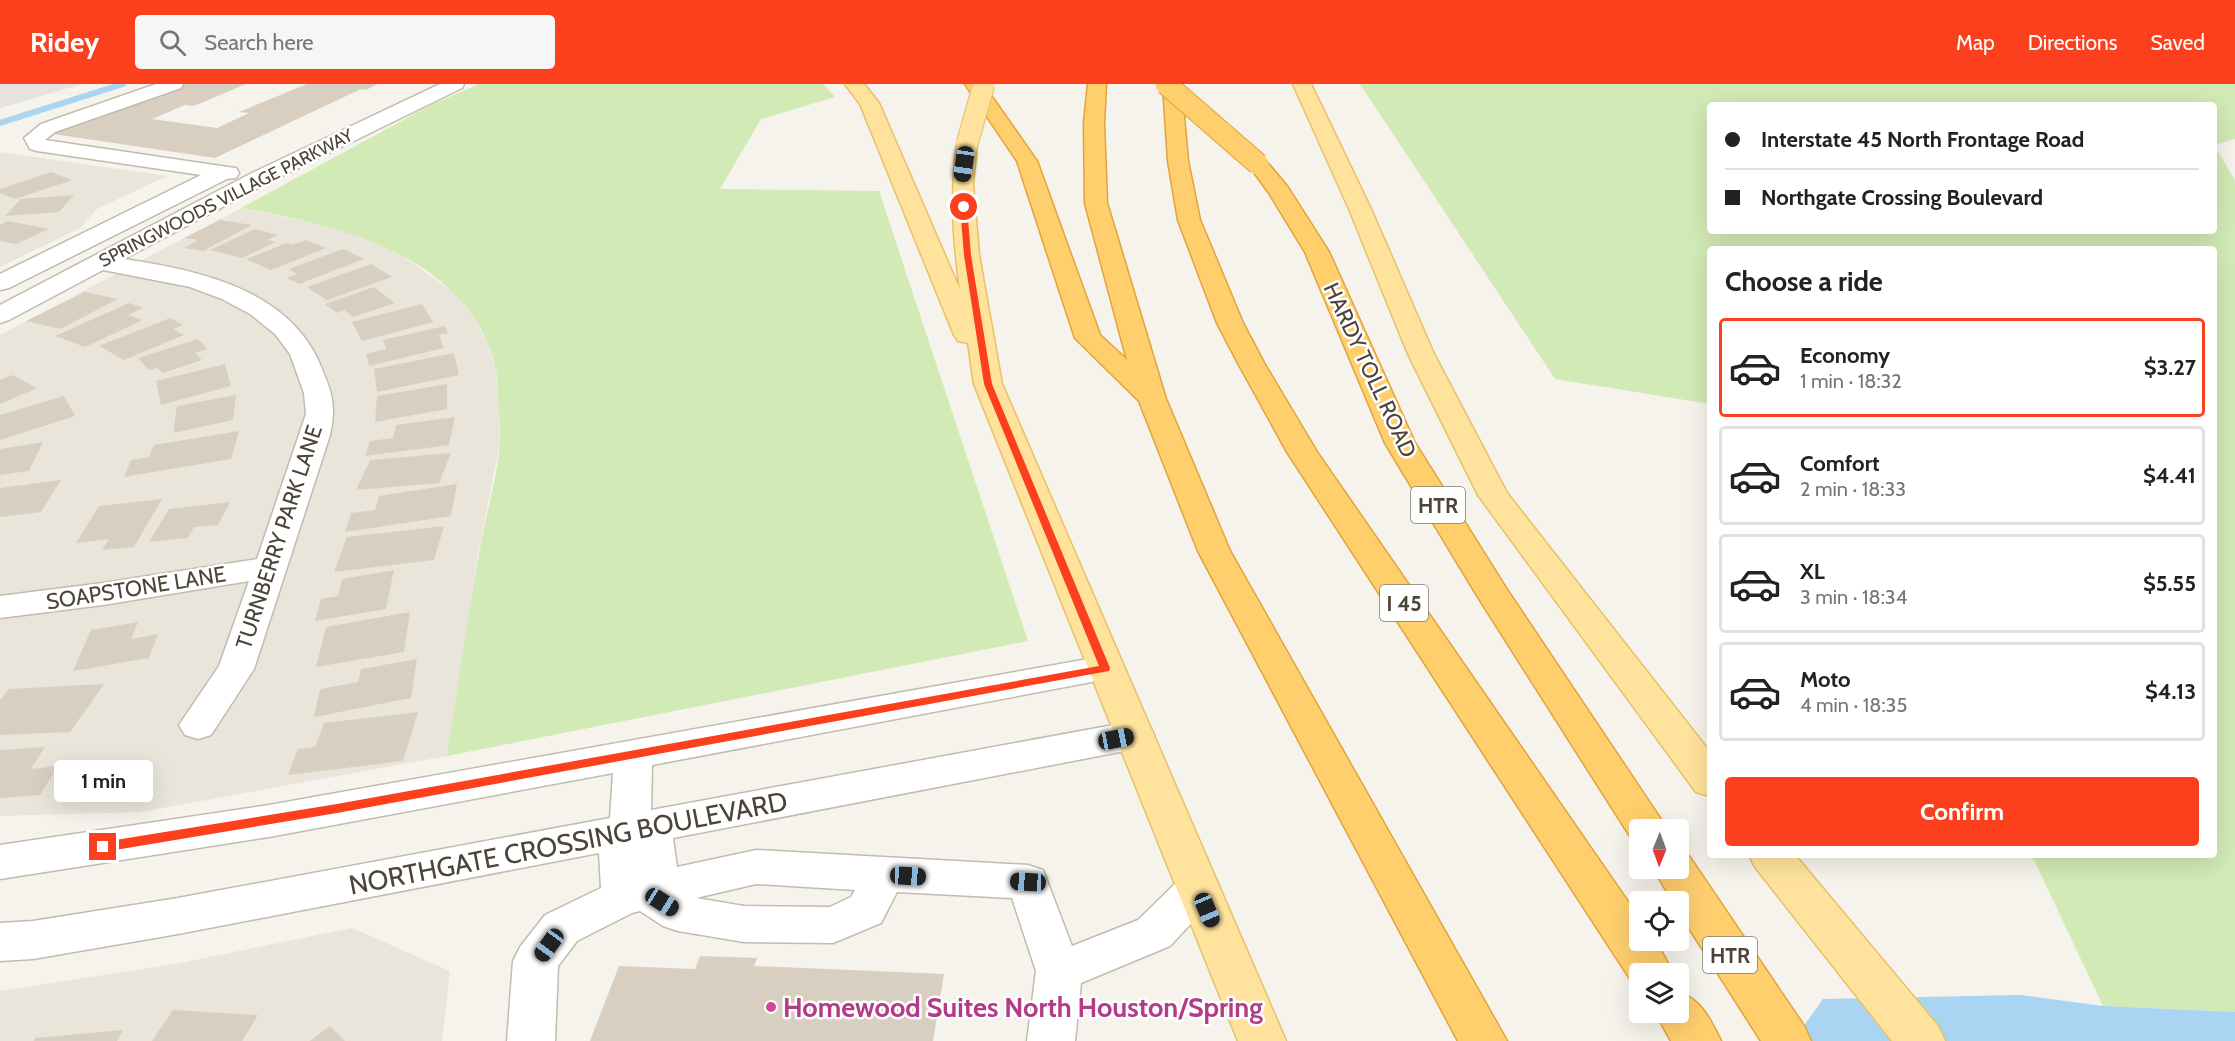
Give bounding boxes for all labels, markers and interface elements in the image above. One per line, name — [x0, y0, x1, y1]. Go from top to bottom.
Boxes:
search box — [135, 15, 555, 69]
text: Ridey — [30, 25, 99, 59]
icon: search — [156, 26, 189, 59]
text: Search here — [204, 29, 314, 56]
text: Map — [1956, 30, 1995, 55]
text: Directions — [2028, 30, 2117, 55]
text: Saved — [2150, 30, 2205, 55]
street label: SPRINGWOODS VILLAGE PARKWAY — [95, 124, 357, 272]
text: Interstate 45 North Frontage Road — [1761, 126, 2084, 153]
car — [953, 145, 975, 183]
text: Northgate Crossing Boulevard — [1761, 184, 2043, 211]
route start — [950, 193, 977, 220]
text: Choose a ride — [1725, 265, 1883, 298]
street label: HARDY TOLL ROAD — [1318, 278, 1422, 462]
icon: car — [1728, 341, 1782, 395]
text: Economy — [1800, 342, 1890, 369]
text: $3.27 — [2144, 354, 2196, 381]
text: 1 min · 18:32 — [1800, 369, 1902, 393]
street label: TURNBERRY PARK LANE — [230, 422, 328, 652]
icon: car — [1728, 449, 1782, 503]
text: Comfort — [1800, 450, 1879, 477]
text: $4.41 — [2143, 462, 2196, 489]
text: 2 min · 18:33 — [1800, 477, 1906, 501]
road number: HTR — [1411, 487, 1465, 523]
icon: car — [1728, 557, 1782, 611]
text: XL — [1800, 558, 1825, 585]
street label: SOAPSTONE LANE — [44, 560, 228, 616]
text: $5.55 — [2143, 570, 2196, 597]
road number: I 45 — [1380, 585, 1428, 621]
text: 3 min · 18:34 — [1800, 585, 1907, 609]
icon: car — [1728, 665, 1782, 719]
text: Moto — [1800, 666, 1851, 693]
text: $4.13 — [2145, 678, 2196, 705]
text: 4 min · 18:35 — [1800, 693, 1907, 717]
car — [1097, 727, 1135, 751]
callout: 1 min — [54, 760, 152, 802]
text: 1 min — [81, 769, 126, 793]
button: Confirm — [1725, 777, 2199, 846]
street label: NORTHGATE CROSSING BOULEVARD — [346, 784, 790, 902]
north arrow — [1629, 819, 1689, 879]
map controls — [1629, 819, 1689, 1023]
route end — [89, 833, 116, 860]
car — [890, 866, 926, 886]
car — [1010, 872, 1046, 892]
car — [642, 885, 682, 919]
car — [1192, 890, 1222, 930]
button: locate — [1629, 891, 1689, 951]
car — [531, 925, 567, 965]
road number: HTR — [1703, 937, 1757, 973]
button: layers — [1629, 963, 1689, 1023]
place label: Homewood Suites North Houston/Spring — [783, 991, 1263, 1024]
marker: Homewood Suites North Houston/Spring — [764, 1000, 778, 1014]

